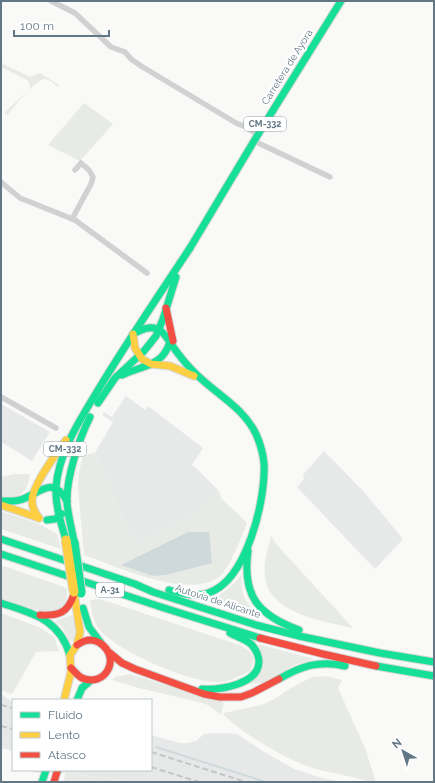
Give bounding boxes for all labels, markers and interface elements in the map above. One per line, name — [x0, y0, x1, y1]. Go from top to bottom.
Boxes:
scale bar — [14, 12, 109, 38]
text: 100 m — [20, 19, 54, 33]
street label: Carretera de Ayora — [259, 27, 315, 107]
road number: CM-332 — [244, 117, 286, 131]
road number: CM-332 — [44, 442, 86, 456]
street label: Autovía de Alicante — [174, 582, 262, 620]
road number: A-31 — [96, 583, 124, 597]
legend — [12, 699, 152, 771]
text: Fluido — [48, 708, 83, 722]
text: Lento — [48, 728, 80, 742]
north arrow — [383, 731, 423, 771]
text: N — [390, 736, 404, 751]
text: Atasco — [48, 748, 86, 762]

